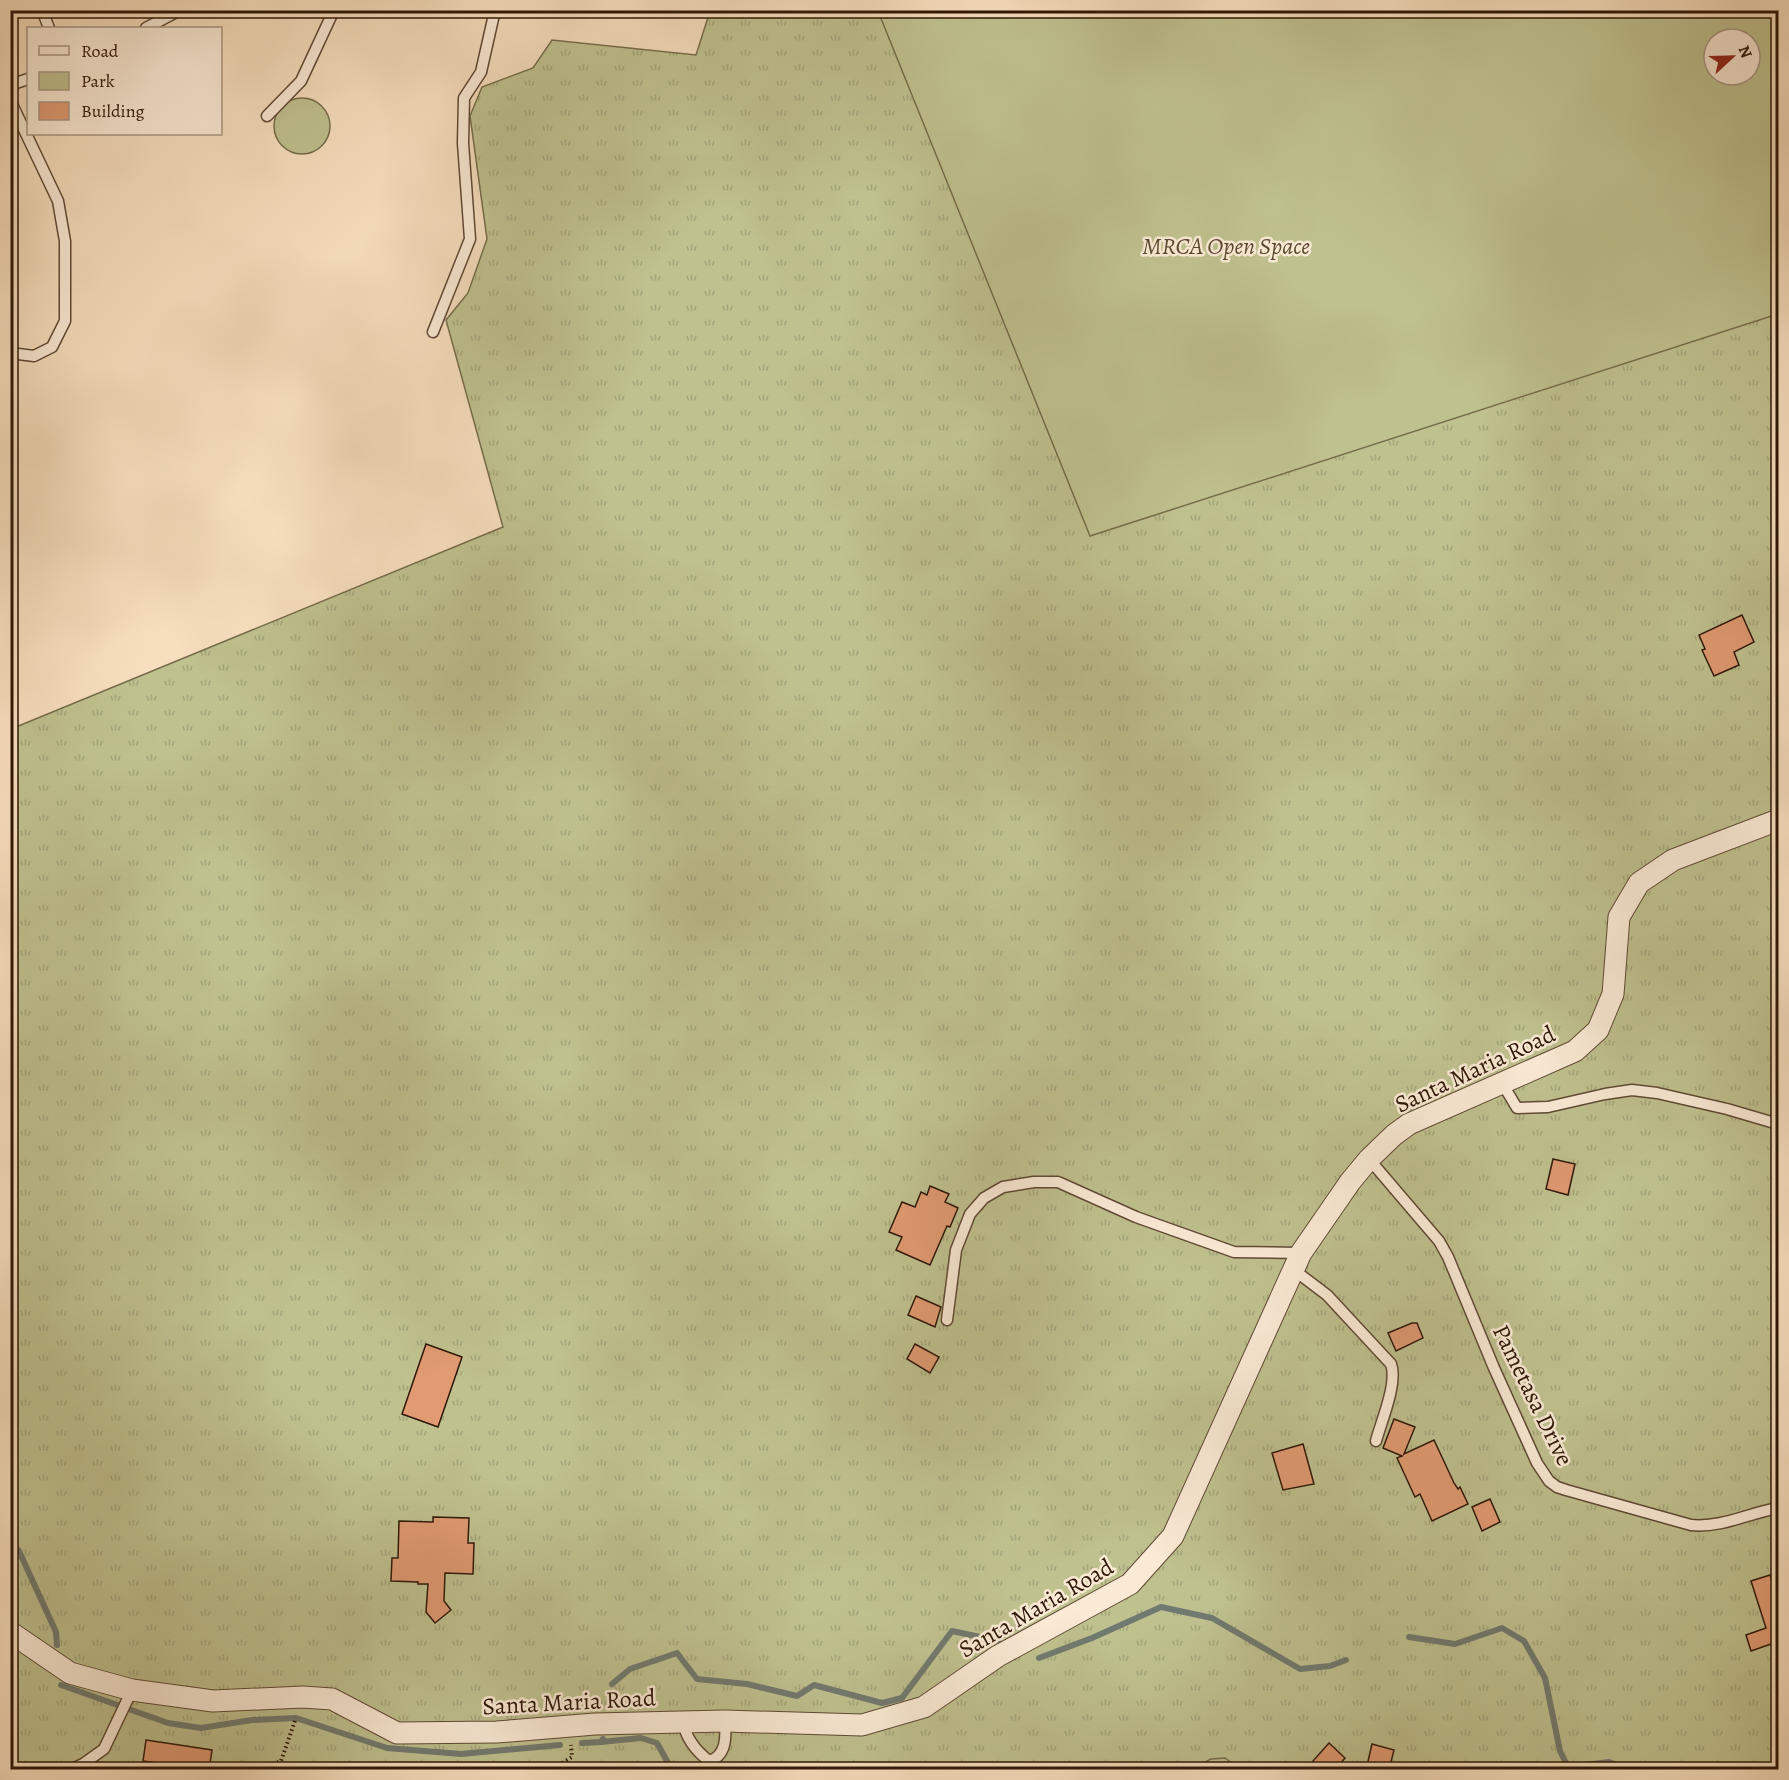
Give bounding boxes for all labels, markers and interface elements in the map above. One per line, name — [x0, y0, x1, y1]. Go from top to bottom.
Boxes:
legend — [27, 27, 222, 135]
north arrow — [1702, 27, 1762, 87]
text: Road — [81, 39, 119, 63]
text: N — [1733, 42, 1757, 62]
text: Park — [81, 69, 115, 93]
text: Building — [81, 99, 145, 123]
park label: MRCA Open Space — [1142, 230, 1310, 262]
street label: Santa Maria Road — [1390, 1018, 1561, 1120]
street label: Pametasa Drive — [1485, 1319, 1581, 1471]
street label: Santa Maria Road — [953, 1551, 1119, 1665]
street label: Santa Maria Road — [481, 1681, 657, 1723]

